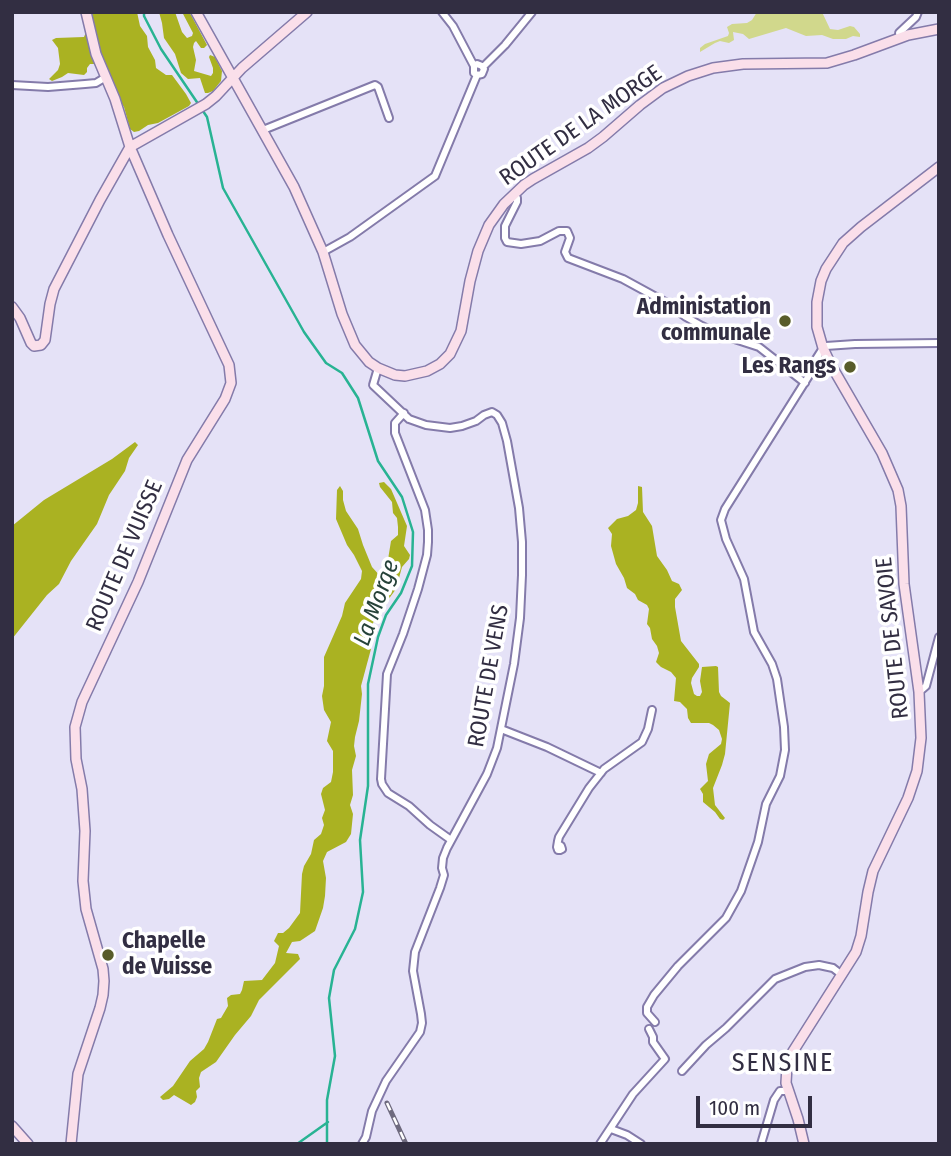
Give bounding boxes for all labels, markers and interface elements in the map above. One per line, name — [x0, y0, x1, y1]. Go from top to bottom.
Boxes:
street label: ROUTE DE LA MORGE — [495, 60, 667, 192]
place label: Administation communale — [637, 294, 771, 348]
marker: Administation communale — [777, 313, 793, 329]
place label: Les Rangs — [742, 353, 836, 381]
marker: Les Rangs — [842, 359, 858, 375]
street label: ROUTE DE VUISSE — [81, 476, 169, 636]
water label: La Morge — [348, 556, 406, 650]
street label: ROUTE DE SAVOIE — [871, 556, 915, 720]
street label: ROUTE DE VENS — [463, 602, 515, 750]
place label: Chapelle de Vuisse — [122, 928, 212, 982]
marker: Chapelle de Vuisse — [100, 947, 116, 963]
district label: SENSINE — [733, 1048, 833, 1080]
scale bar — [699, 1082, 814, 1126]
text: 100 m — [709, 1095, 760, 1121]

